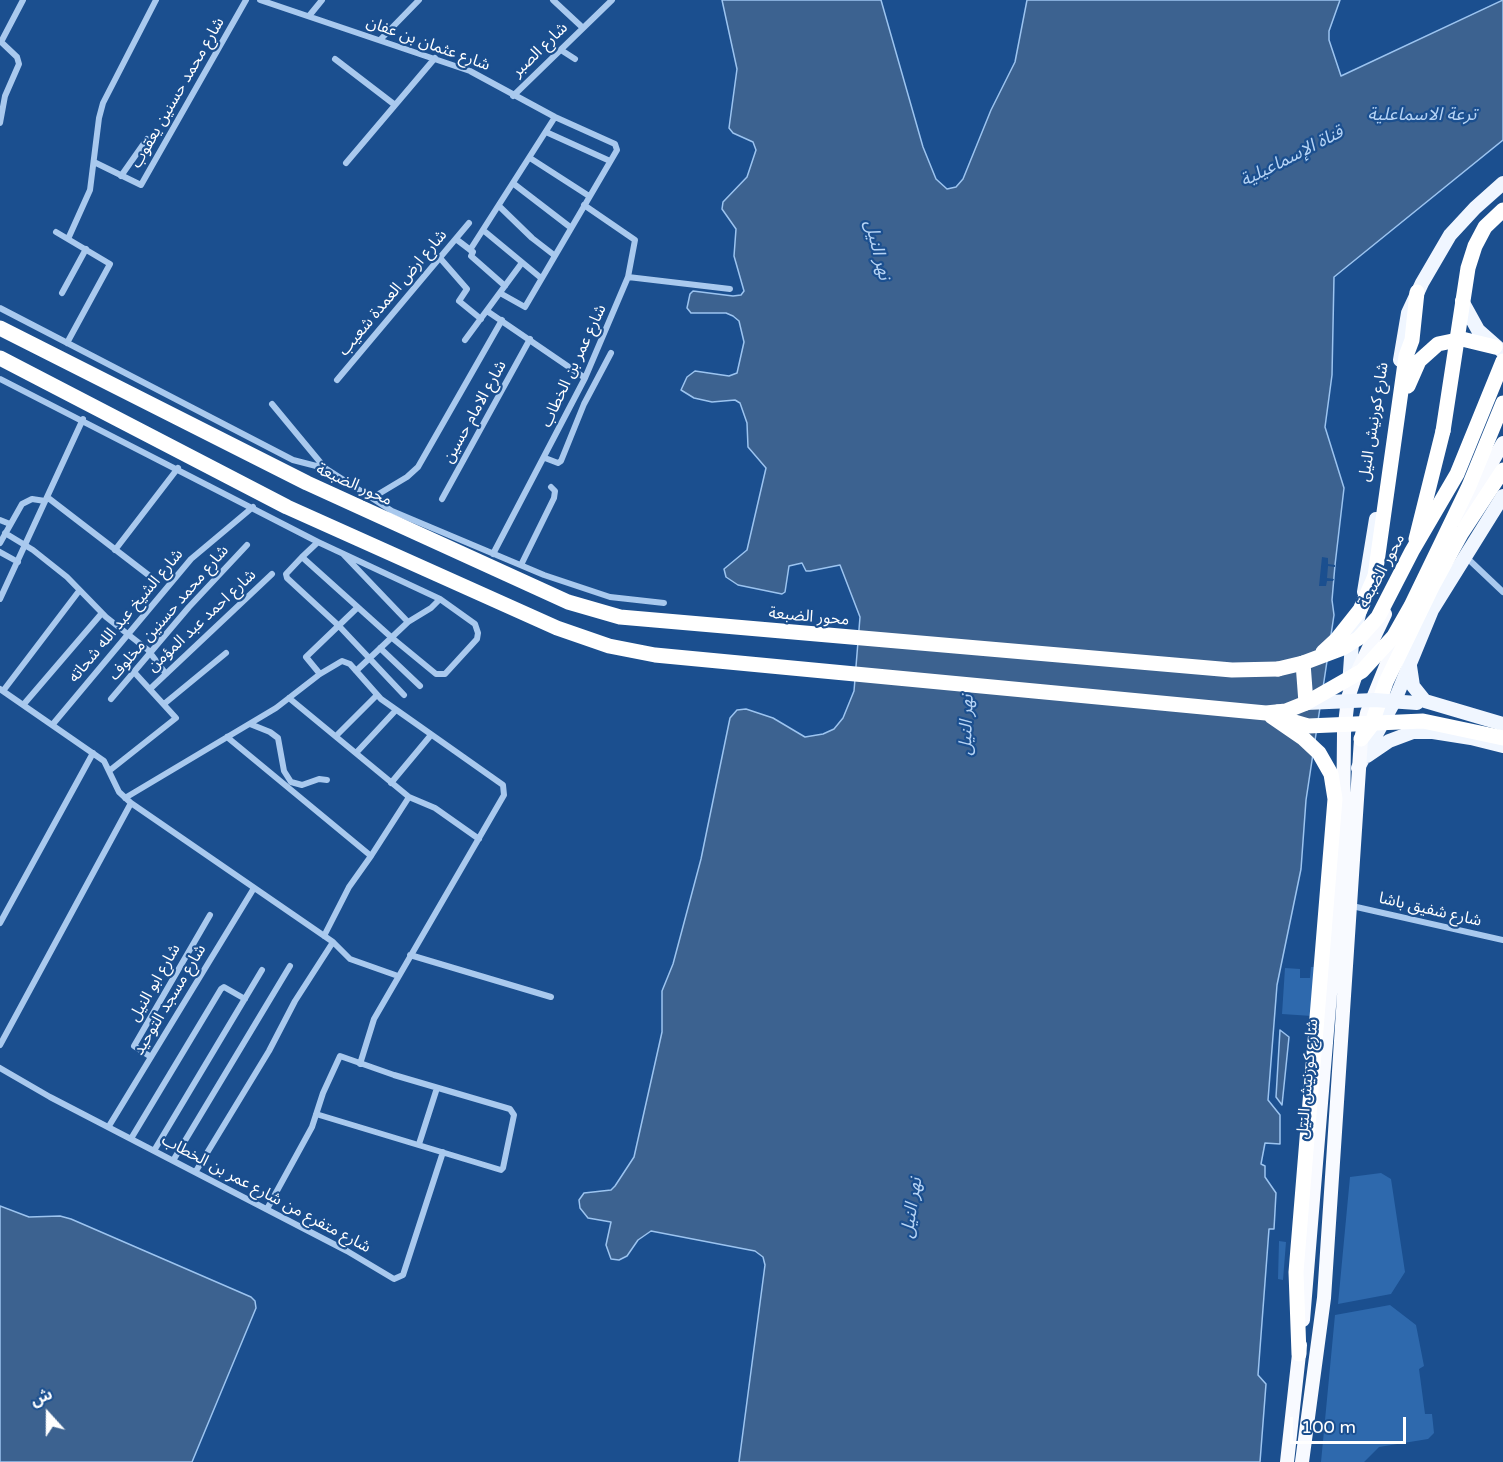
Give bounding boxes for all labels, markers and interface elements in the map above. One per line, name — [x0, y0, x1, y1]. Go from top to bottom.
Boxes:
street label: شارع عثمان بن عفان — [364, 13, 492, 75]
street label: شارع محمد حسنين يعقوب — [127, 14, 229, 172]
street label: شارع الصبر — [508, 19, 572, 81]
water label: ترعة الاسماعلية — [1368, 104, 1476, 126]
water label: قناة الإسماعيلية — [1237, 122, 1347, 192]
water label: نهر النيل — [859, 218, 895, 282]
street label: شارع ارض العمدة شعيب — [335, 226, 451, 360]
street label: شارع عمر بن الخطاب — [537, 302, 611, 430]
street label: شارع الامام حسين — [439, 357, 511, 467]
street label: شارع كورنيش النيل — [1355, 361, 1393, 483]
street label: محور الضبعة — [313, 460, 395, 510]
street label: محور الضبعة — [1355, 531, 1409, 611]
street label: شارع محمد حسنين مخلوف — [105, 541, 233, 685]
street label: شارع الشيخ عبد الله شحاته — [65, 545, 187, 687]
street label: شارع احمد عبد المؤمن — [144, 566, 260, 676]
street label: محور الضبعة — [768, 604, 850, 630]
water label: نهر النيل — [955, 694, 979, 756]
street label: شارع شفيق باشا — [1377, 889, 1483, 931]
street label: شارع ابو النيل — [125, 941, 185, 1025]
street label: شارع مسجد التوحيد — [129, 941, 211, 1059]
street label: شارع كورنيش النيل — [1293, 1018, 1323, 1140]
street label: شارع متفرع من شارع عمر بن الخطاب — [158, 1131, 374, 1257]
water label: نهر النيل — [897, 1176, 927, 1240]
north arrow — [18, 1384, 78, 1444]
text: ش — [28, 1384, 55, 1410]
scale bar — [1293, 1405, 1408, 1443]
text: 100 m — [1301, 1416, 1356, 1438]

